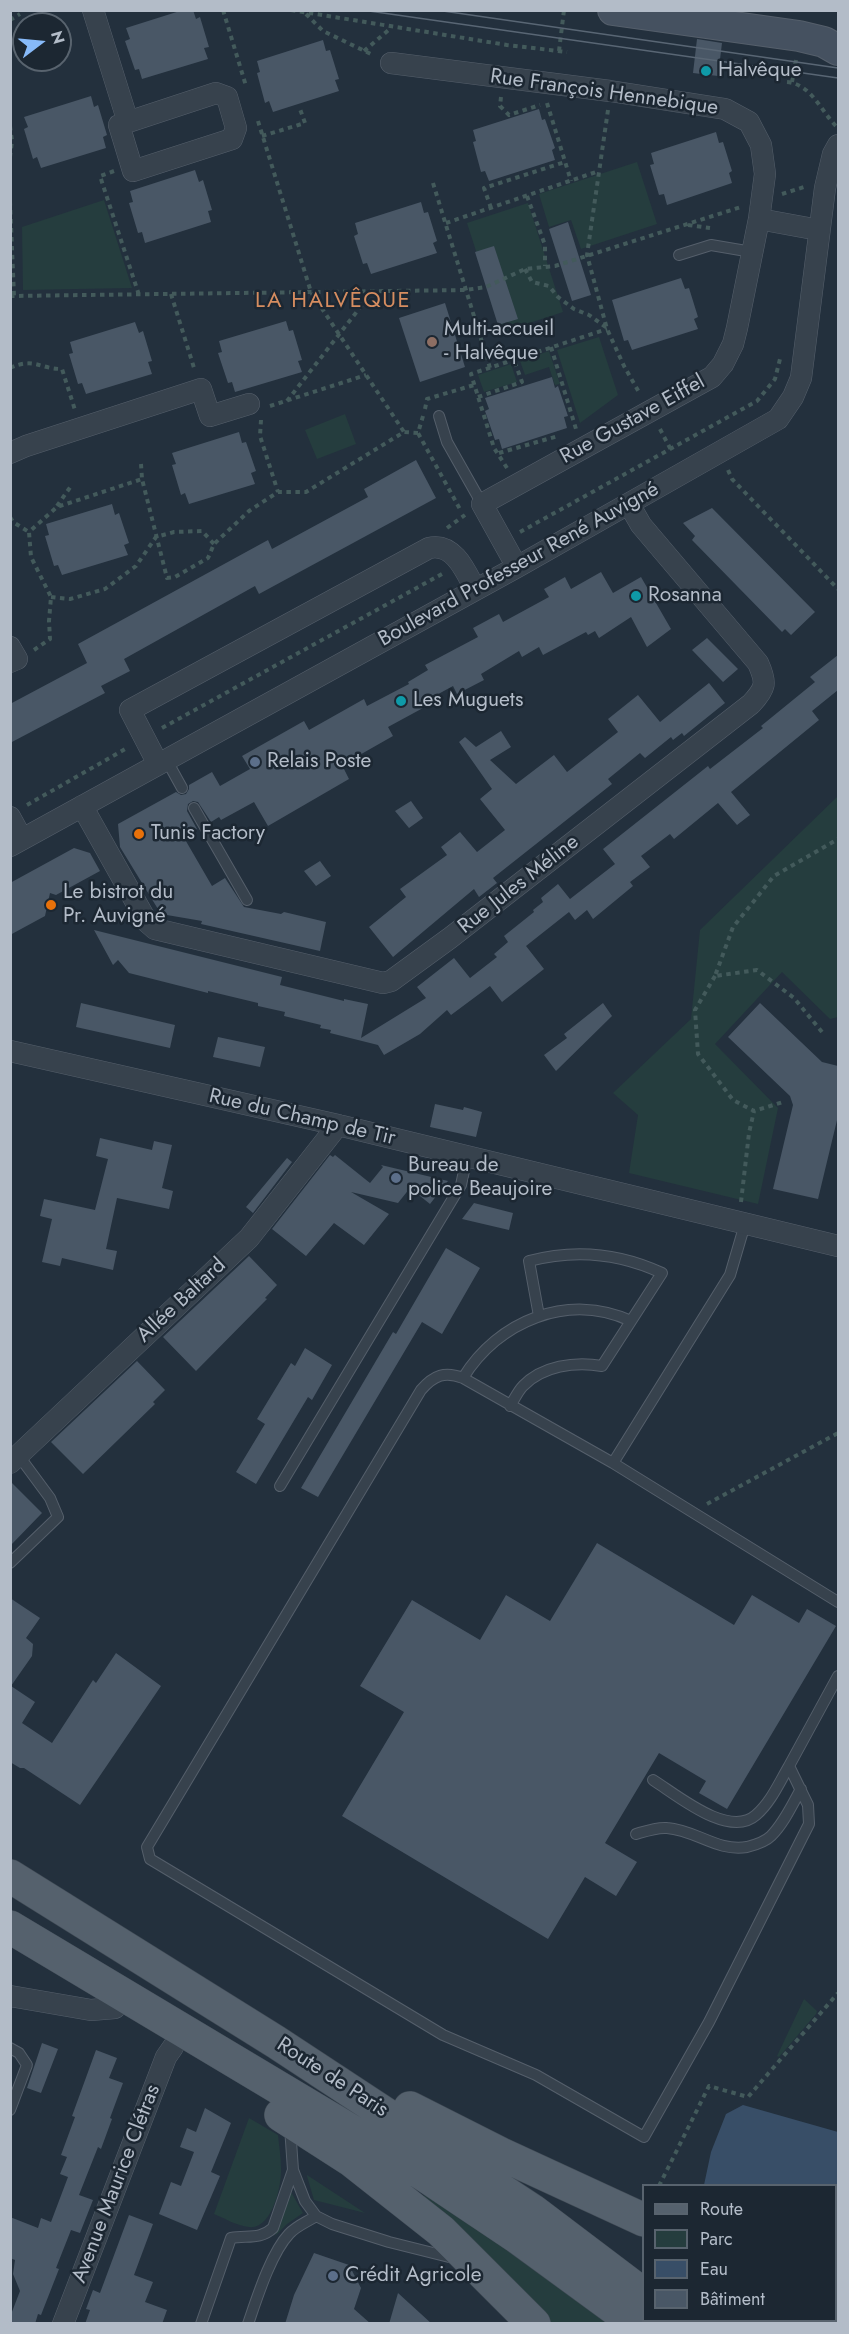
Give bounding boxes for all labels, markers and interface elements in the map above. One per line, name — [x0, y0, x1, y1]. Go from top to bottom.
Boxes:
north arrow — [12, 12, 72, 72]
text: N — [45, 28, 71, 47]
place label: Halvêque — [718, 58, 801, 84]
marker: Halvêque — [699, 64, 713, 78]
street label: Rue François Hennebique — [488, 65, 720, 121]
district label: LA HALVÊQUE — [255, 289, 411, 315]
place label: Multi-accueil - Halvêque — [444, 317, 554, 367]
marker: Multi-accueil - Halvêque — [425, 335, 439, 349]
street label: Rue Gustave Eiffel — [556, 370, 710, 470]
street label: Boulevard Professeur René Auvigné — [374, 477, 664, 653]
place label: Rosanna — [648, 583, 722, 609]
marker: Rosanna — [629, 589, 643, 603]
place label: Les Muguets — [413, 688, 523, 714]
marker: Les Muguets — [394, 694, 408, 708]
place label: Relais Poste — [267, 749, 371, 775]
marker: Relais Poste — [248, 755, 262, 769]
place label: Tunis Factory — [151, 821, 265, 847]
marker: Tunis Factory — [132, 827, 146, 841]
street label: Rue Jules Méline — [454, 830, 584, 940]
place label: Le bistrot du Pr. Auvigné — [63, 880, 173, 930]
marker: Le bistrot du Pr. Auvigné — [44, 898, 58, 912]
street label: Rue du Champ de Tir — [206, 1084, 398, 1152]
place label: Bureau de police Beaujoire — [408, 1153, 552, 1203]
marker: Bureau de police Beaujoire — [389, 1171, 403, 1185]
street label: Allée Baltard — [132, 1253, 232, 1349]
street label: Route de Paris — [272, 2033, 392, 2123]
street label: Avenue Maurice Clétras — [68, 2081, 166, 2287]
legend — [642, 2184, 837, 2322]
text: Route — [700, 2196, 743, 2222]
text: Parc — [700, 2226, 733, 2252]
text: Eau — [700, 2256, 728, 2282]
place label: Crédit Agricole — [345, 2263, 481, 2289]
marker: Crédit Agricole — [326, 2269, 340, 2283]
text: Bâtiment — [700, 2286, 765, 2312]

